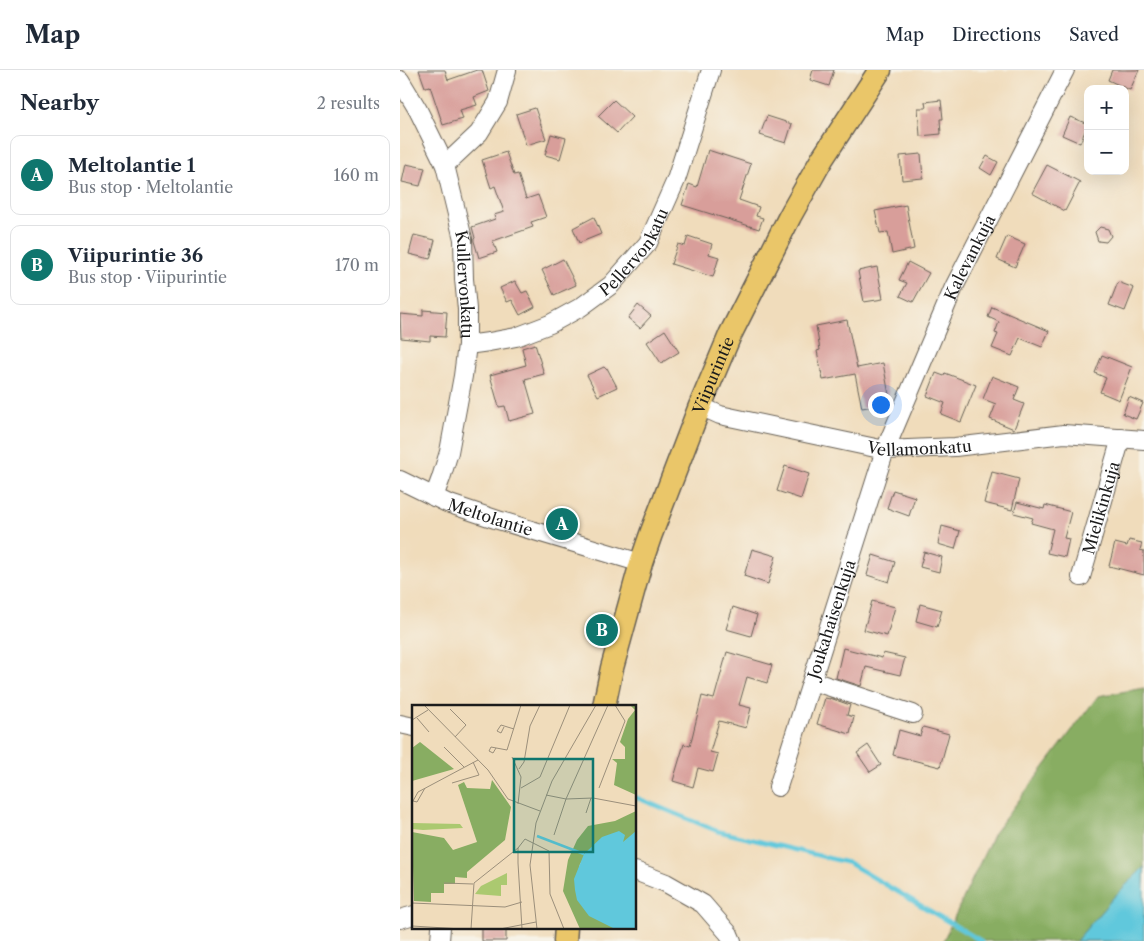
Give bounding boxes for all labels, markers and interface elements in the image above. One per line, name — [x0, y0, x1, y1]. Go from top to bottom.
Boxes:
text: Map — [25, 20, 80, 49]
text: Map — [885, 24, 924, 46]
text: Directions — [952, 24, 1041, 46]
text: Saved — [1069, 24, 1119, 46]
map controls — [1084, 85, 1129, 175]
button: + — [1084, 85, 1129, 130]
text: Nearby — [20, 90, 99, 115]
text: 2 results — [317, 93, 380, 113]
button: − — [1084, 130, 1129, 175]
text: Meltolantie 1 — [68, 154, 195, 177]
text: A — [31, 165, 43, 185]
text: 160 m — [334, 165, 379, 185]
text: Bus stop · Meltolantie — [68, 177, 233, 197]
street label: Pellervonkatu — [595, 205, 672, 300]
street label: Kalevankuja — [940, 211, 1000, 303]
street label: Kullervonkatu — [451, 228, 477, 339]
text: Viipurintie 36 — [68, 244, 203, 267]
text: B — [31, 255, 43, 275]
text: 170 m — [335, 255, 379, 275]
text: Bus stop · Viipurintie — [68, 267, 227, 287]
street label: Viipurintie — [688, 333, 738, 418]
your location — [868, 392, 894, 418]
street label: Vellamonkatu — [864, 435, 973, 460]
street label: Mielikinkuja — [1078, 458, 1124, 557]
street label: Meltolantie — [446, 494, 535, 540]
pin: A — [546, 505, 578, 543]
street label: Joukahaisenkuja — [802, 557, 860, 684]
pin: B — [586, 611, 618, 649]
inset map — [412, 705, 636, 928]

